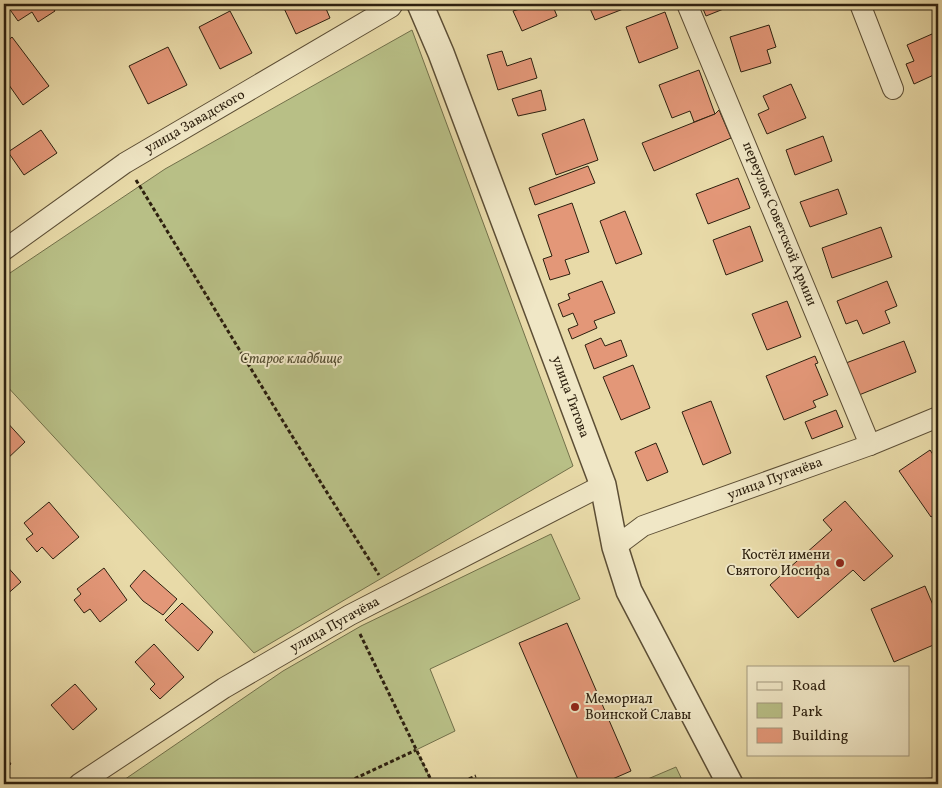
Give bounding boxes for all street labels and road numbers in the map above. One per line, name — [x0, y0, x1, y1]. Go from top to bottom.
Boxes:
street label: улица Завадского — [141, 85, 249, 159]
street label: переулок Советской Армии — [737, 139, 821, 309]
street label: улица Титова — [546, 353, 594, 441]
street label: улица Пугачёва — [725, 453, 825, 505]
street label: улица Пугачёва — [287, 592, 383, 658]

